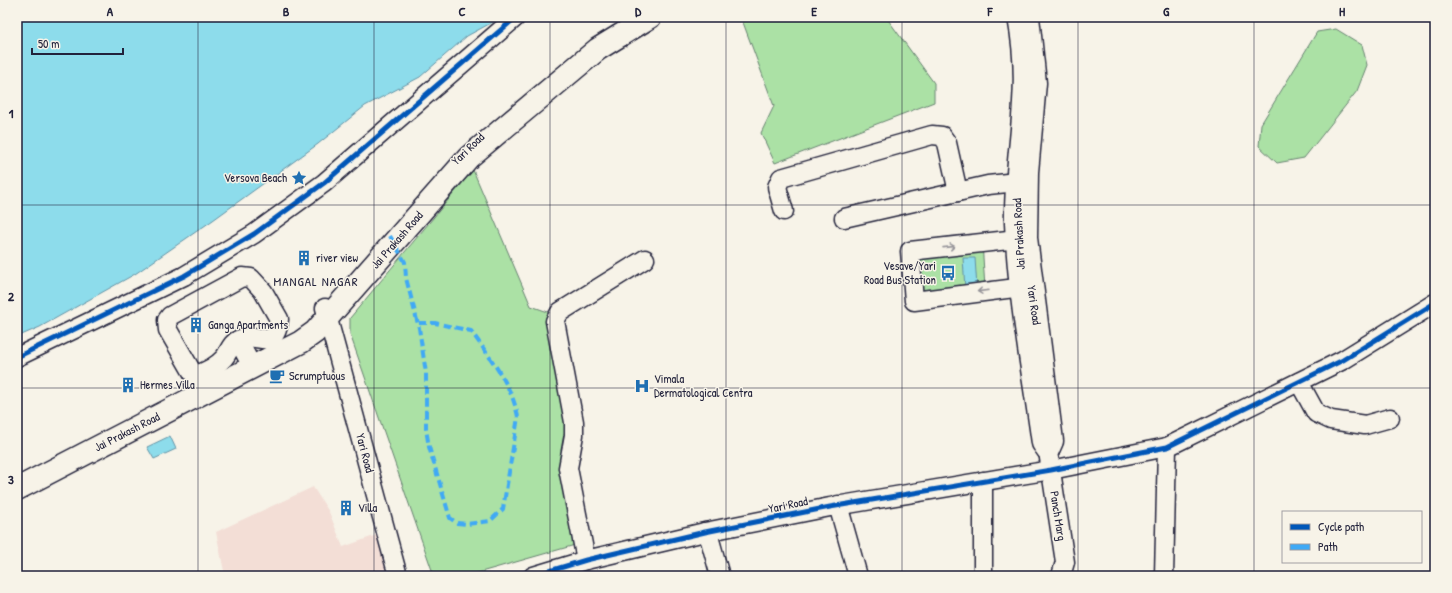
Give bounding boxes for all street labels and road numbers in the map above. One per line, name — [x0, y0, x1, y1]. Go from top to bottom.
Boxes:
street label: Yari Road — [447, 129, 488, 169]
street label: Jai Prakash Road — [1008, 198, 1029, 270]
street label: Jai Prakash Road — [367, 207, 427, 272]
street label: Yari Road — [1023, 284, 1046, 326]
street label: Jai Prakash Road — [91, 408, 163, 455]
street label: Yari Road — [352, 431, 379, 475]
street label: Panch Marg — [1046, 490, 1071, 542]
street label: Yari Road — [767, 492, 809, 517]

